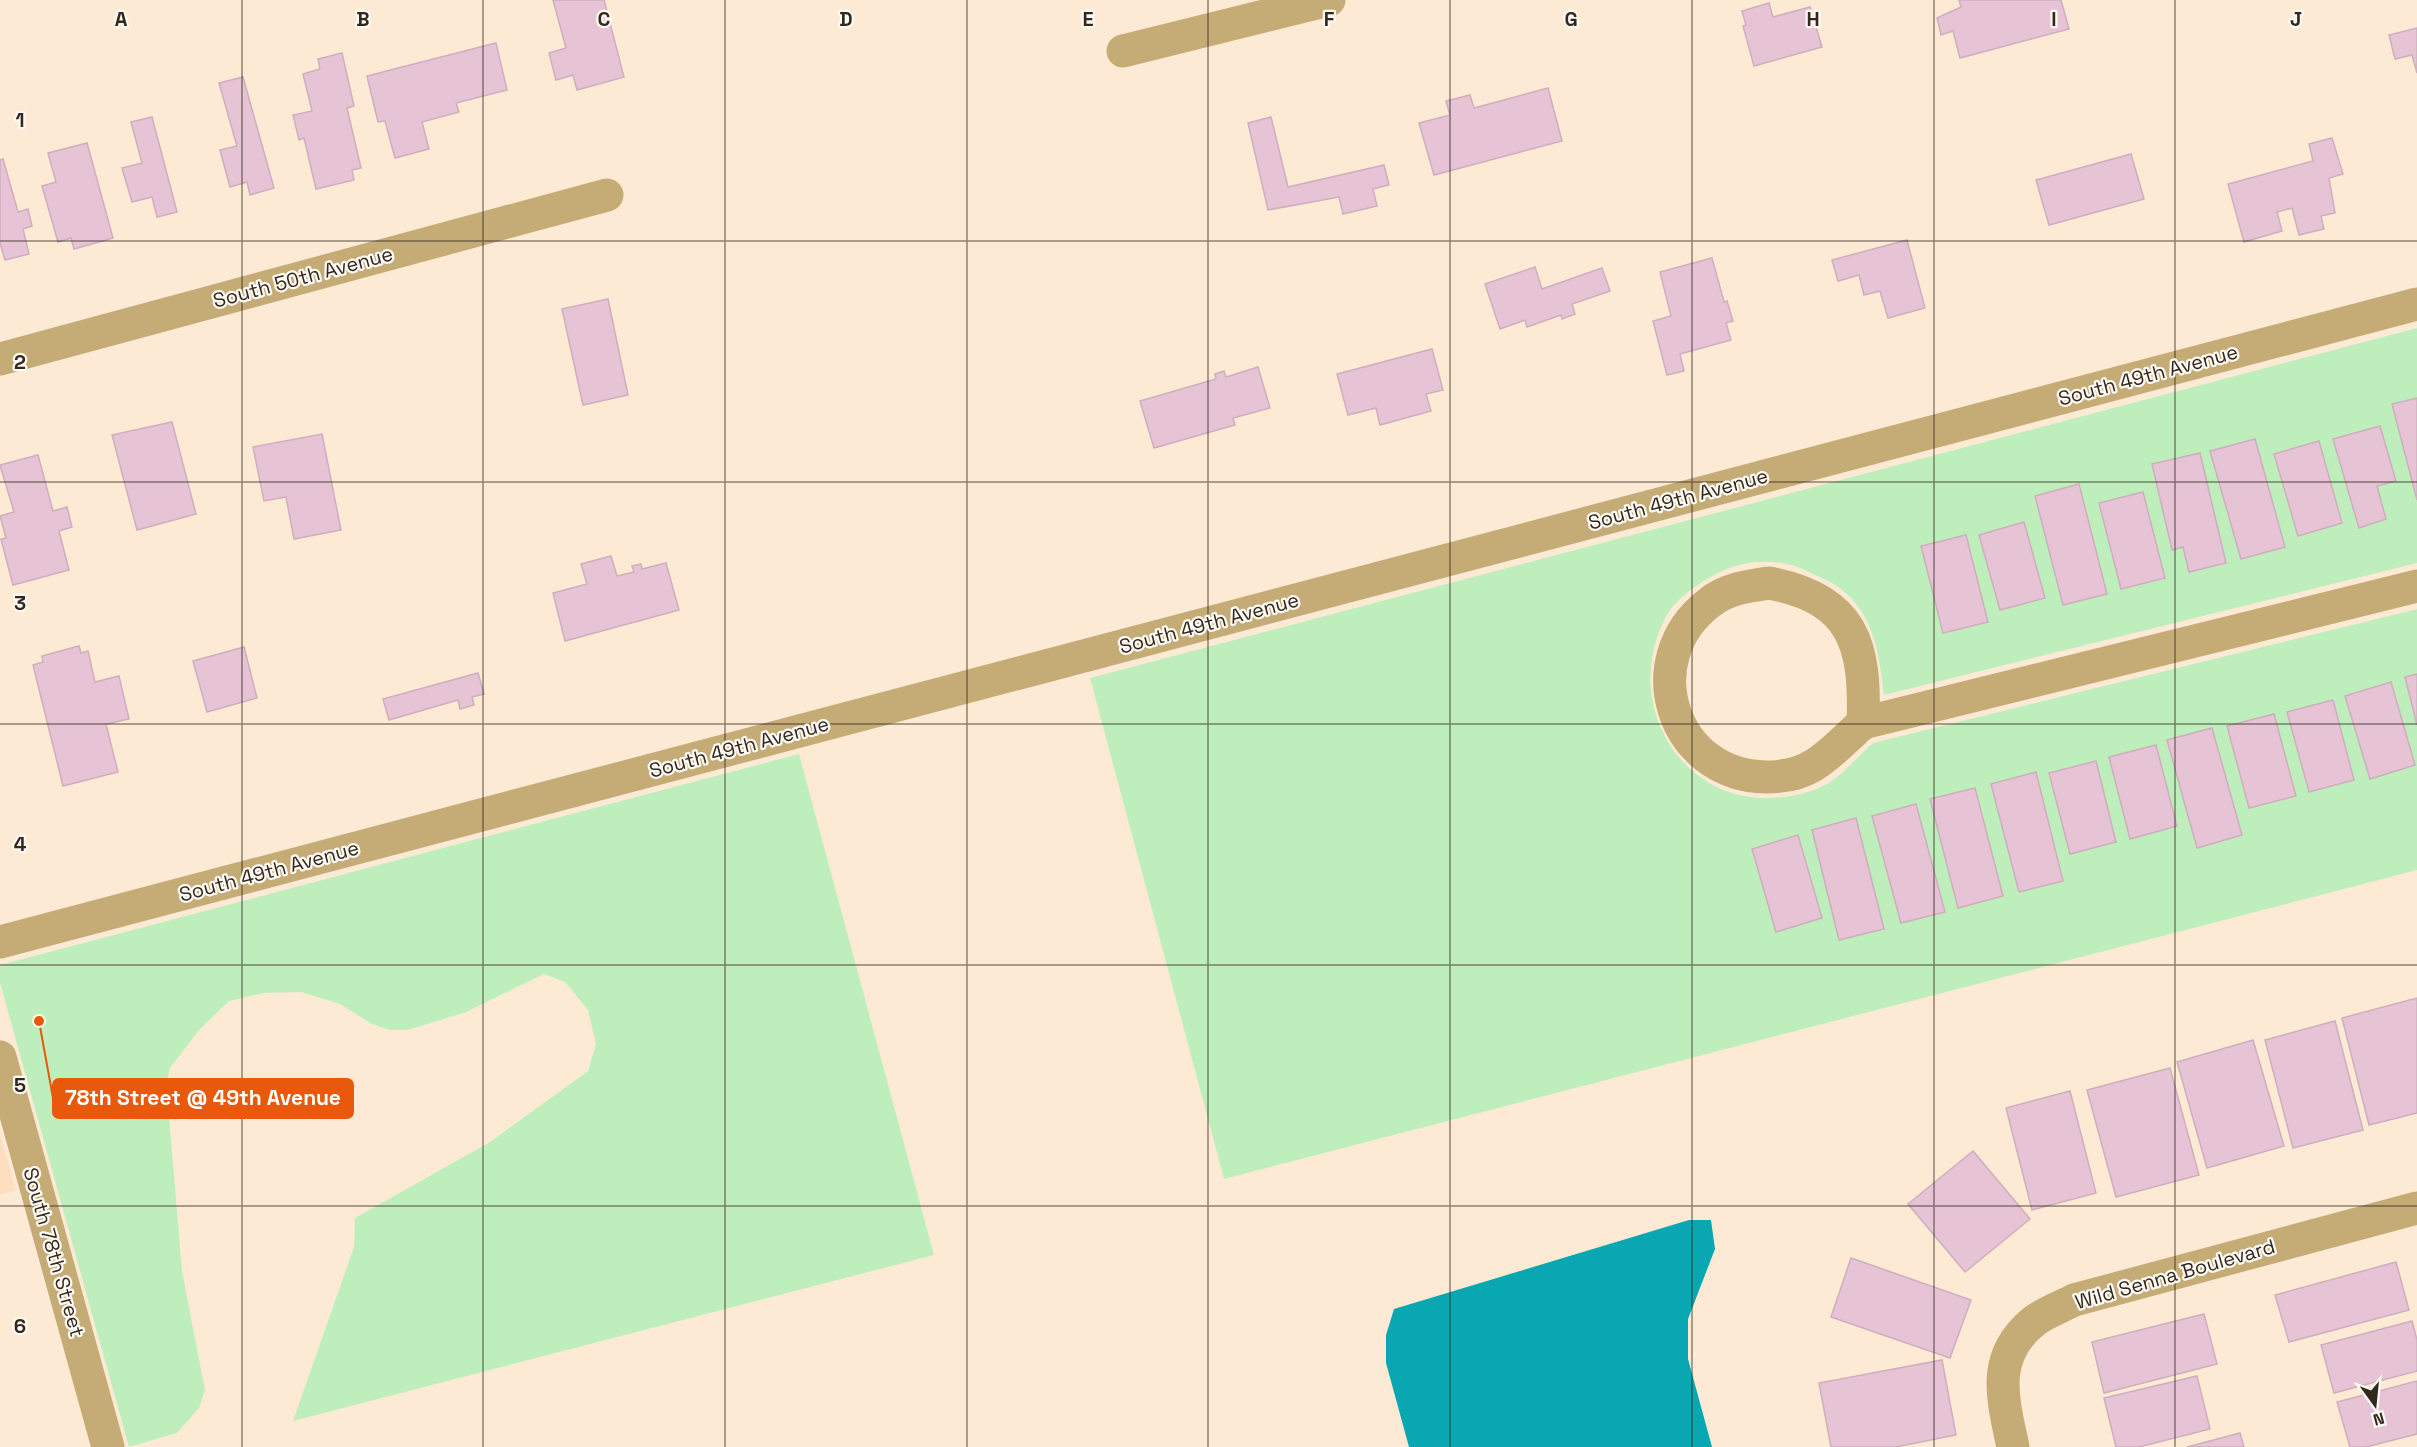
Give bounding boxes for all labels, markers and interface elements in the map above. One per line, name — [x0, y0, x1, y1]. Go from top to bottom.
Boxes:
text: A — [115, 6, 128, 32]
text: B — [356, 6, 370, 32]
text: C — [598, 6, 611, 32]
text: D — [839, 6, 853, 32]
text: E — [1082, 6, 1094, 32]
text: F — [1324, 6, 1335, 32]
text: G — [1564, 6, 1578, 32]
text: H — [1806, 6, 1820, 32]
text: I — [2051, 6, 2057, 32]
text: J — [2290, 6, 2302, 32]
text: 1 — [15, 107, 25, 133]
street label: South 50th Avenue — [210, 240, 396, 314]
street label: South 49th Avenue — [2055, 338, 2241, 412]
text: 2 — [14, 349, 26, 375]
street label: South 49th Avenue — [1585, 462, 1771, 536]
street label: South 49th Avenue — [1116, 586, 1302, 660]
text: 3 — [14, 590, 26, 616]
street label: South 49th Avenue — [646, 710, 832, 784]
text: 4 — [14, 831, 27, 857]
street label: South 49th Avenue — [176, 834, 362, 908]
text: 5 — [14, 1072, 26, 1098]
callout: 78th Street @ 49th Avenue — [53, 1079, 353, 1118]
text: 78th Street @ 49th Avenue — [65, 1084, 341, 1111]
street label: South 78th Street — [17, 1164, 91, 1340]
street label: Wild Senna Boulevard — [2072, 1233, 2278, 1315]
text: 6 — [14, 1313, 26, 1339]
north arrow — [2345, 1375, 2405, 1435]
text: N — [2371, 1407, 2387, 1431]

